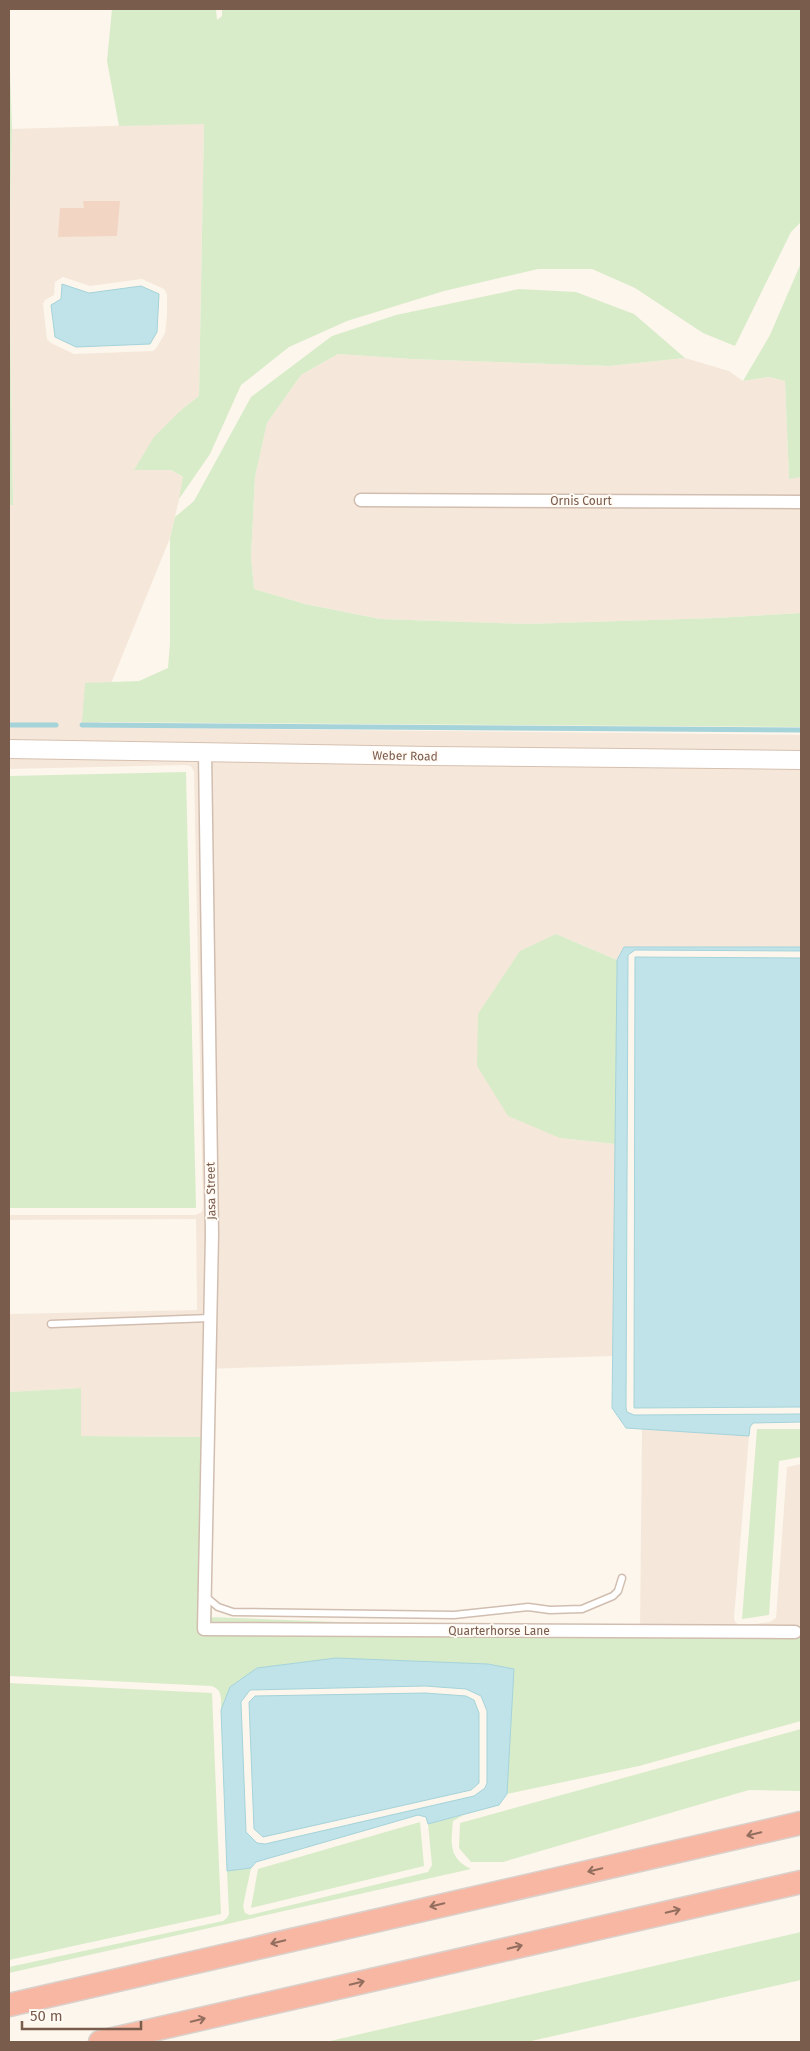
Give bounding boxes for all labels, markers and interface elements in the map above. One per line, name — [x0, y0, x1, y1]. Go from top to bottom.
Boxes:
street label: Ornis Court — [550, 494, 612, 508]
street label: Weber Road — [372, 748, 438, 764]
street label: Jasa Street — [203, 1161, 219, 1220]
street label: Quarterhorse Lane — [448, 1624, 550, 1638]
one-way arrow — [746, 1830, 762, 1839]
one-way arrow — [588, 1865, 604, 1875]
one-way arrow — [429, 1901, 445, 1910]
one-way arrow — [665, 1906, 681, 1915]
one-way arrow — [271, 1938, 287, 1947]
one-way arrow — [507, 1942, 523, 1951]
one-way arrow — [348, 1978, 364, 1988]
scale bar — [22, 1998, 141, 2030]
text: 50 m — [30, 2007, 63, 2025]
one-way arrow — [190, 2015, 206, 2024]

